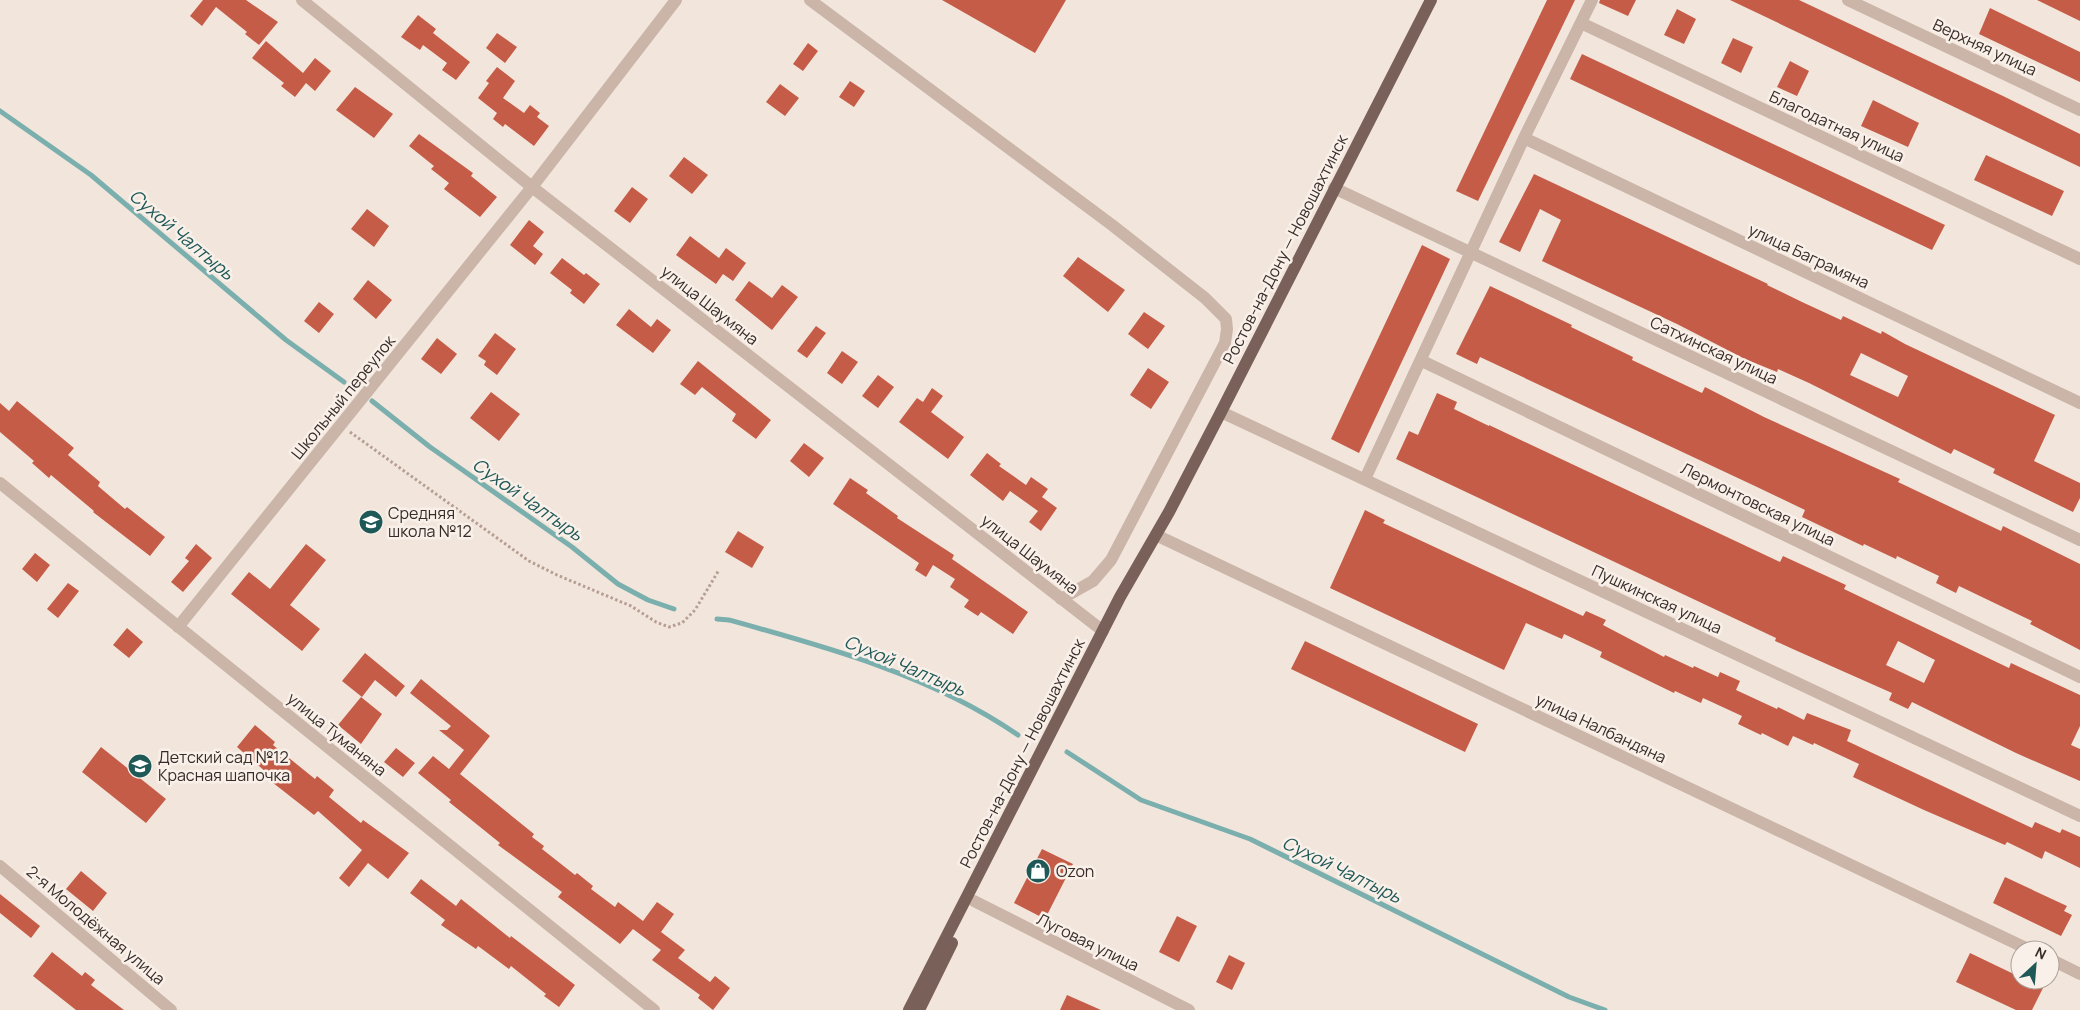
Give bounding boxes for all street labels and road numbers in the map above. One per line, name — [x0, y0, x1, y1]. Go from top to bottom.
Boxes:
street label: Верхняя улица — [1929, 13, 2041, 81]
street label: Благодатная улица — [1766, 85, 1908, 167]
street label: Ростов-на-Дону — Новошахтинск — [1217, 130, 1353, 367]
street label: улица Баграмяна — [1745, 218, 1873, 294]
street label: улица Шаумяна — [657, 260, 763, 350]
street label: Сатхинская улица — [1647, 311, 1781, 389]
street label: Школьный переулок — [286, 330, 401, 464]
street label: Лермонтовская улица — [1677, 457, 1839, 551]
street label: улица Шаумяна — [977, 509, 1083, 599]
street label: Пушкинская улица — [1588, 559, 1726, 639]
street label: Ростов-на-Дону — Новошахтинск — [954, 634, 1090, 871]
street label: улица Туманяна — [283, 687, 391, 781]
street label: улица Налбандяна — [1532, 688, 1670, 768]
street label: 2-я Молодёжная улица — [22, 860, 170, 990]
street label: Луговая улица — [1033, 908, 1143, 976]

